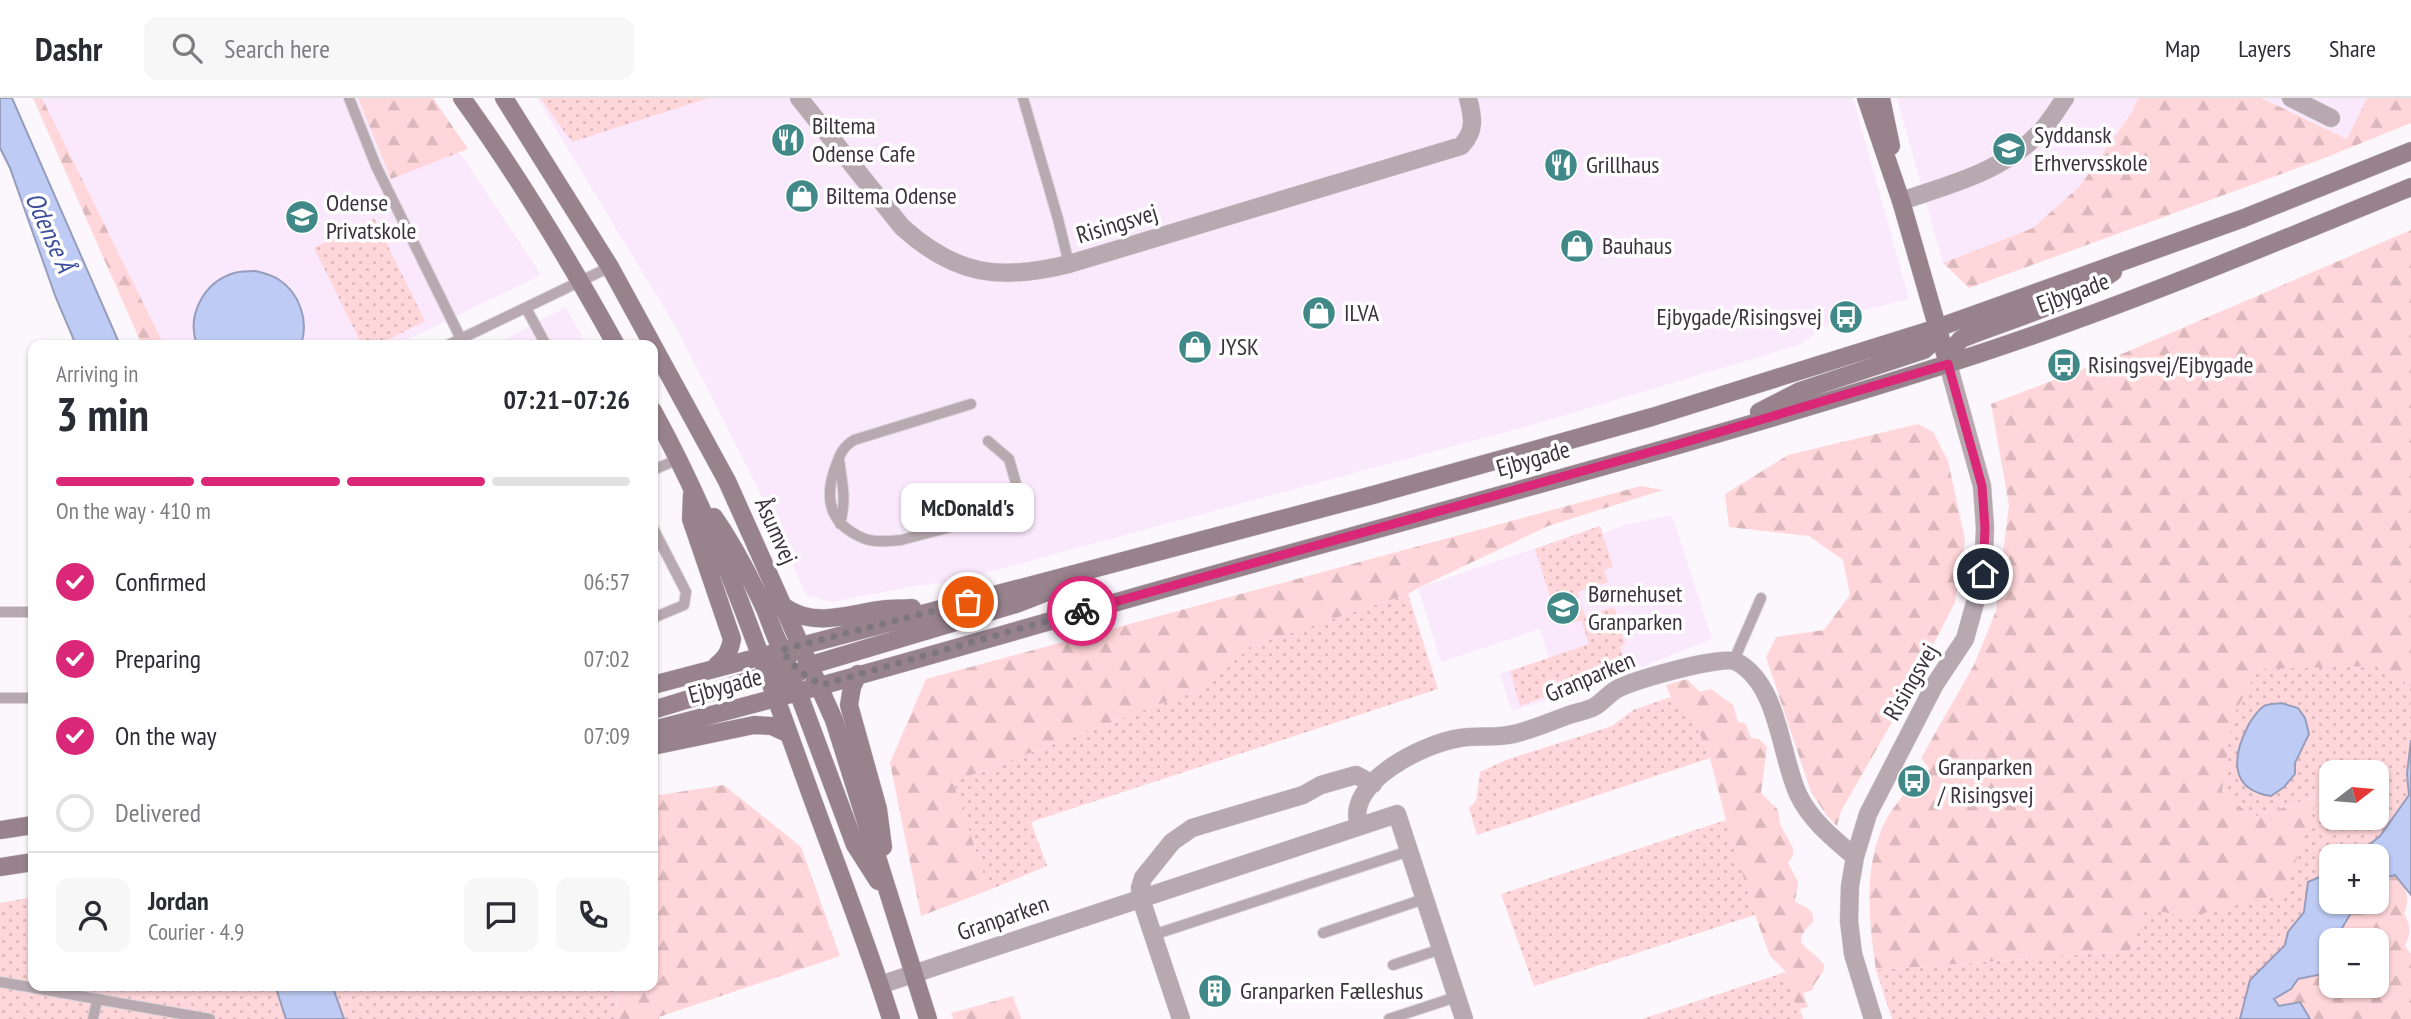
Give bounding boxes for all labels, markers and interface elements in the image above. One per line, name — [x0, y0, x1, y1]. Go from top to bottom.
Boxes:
search box — [144, 17, 634, 80]
text: Dashr — [35, 27, 102, 70]
icon: search — [168, 29, 206, 67]
text: Search here — [224, 32, 330, 65]
text: Map — [2165, 33, 2200, 64]
text: Layers — [2238, 33, 2291, 64]
text: Share — [2329, 33, 2376, 64]
place label: Biltema Odense Cafe — [812, 110, 915, 169]
place label: Syddansk Erhvervsskole — [2034, 119, 2148, 178]
restaurant icon: Biltema Odense Cafe — [769, 121, 807, 159]
school or university icon: Syddansk Erhvervsskole — [1990, 130, 2028, 168]
restaurant icon: Grillhaus — [1542, 146, 1580, 184]
place label: Grillhaus — [1586, 149, 1659, 180]
shop icon: Biltema Odense — [783, 177, 821, 215]
place label: Biltema Odense — [826, 180, 957, 211]
water label: Odense Å — [18, 187, 83, 279]
place label: Odense Privatskole — [326, 187, 417, 246]
street label: Risingsvej — [1072, 196, 1161, 251]
school or university icon: Odense Privatskole — [283, 198, 321, 236]
shop icon: Bauhaus — [1558, 227, 1596, 265]
place label: Bauhaus — [1602, 230, 1672, 261]
street label: Ejbygade — [2032, 265, 2113, 320]
shop icon: ILVA — [1300, 294, 1338, 332]
place label: ILVA — [1344, 297, 1380, 328]
bus stop icon: Ejbygade/Risingsvej — [1827, 298, 1865, 336]
place label: Ejbygade/Risingsvej — [1657, 301, 1822, 332]
shop icon: JYSK — [1176, 328, 1214, 366]
place label: JYSK — [1219, 331, 1259, 362]
bus stop icon: Risingsvej/Ejbygade — [2045, 346, 2083, 384]
place label: Risingsvej/Ejbygade — [2088, 349, 2253, 380]
text: Arriving in — [56, 359, 138, 388]
text: 07:21–07:26 — [503, 383, 630, 416]
text: 3 min — [56, 384, 149, 444]
street label: Ejbygade — [1493, 433, 1573, 484]
callout: McDonald's — [902, 483, 1034, 532]
street label: Åsumvej — [748, 493, 805, 569]
text: McDonald's — [921, 493, 1014, 522]
text: On the way · 410 m — [56, 496, 211, 525]
pin — [1953, 544, 2013, 604]
icon: home — [1964, 555, 2002, 593]
icon: check — [56, 563, 94, 601]
text: Confirmed — [115, 565, 206, 598]
text: 06:57 — [584, 567, 630, 596]
pin — [938, 572, 998, 632]
courier — [1047, 576, 1117, 646]
place label: Børnehuset Granparken — [1588, 578, 1683, 637]
icon: bag — [949, 583, 987, 621]
school or university icon: Børnehuset Granparken — [1544, 589, 1582, 627]
icon: bike — [1063, 592, 1101, 630]
street label: Risingsvej — [1876, 638, 1945, 726]
icon: check — [56, 640, 94, 678]
text: Preparing — [115, 642, 201, 675]
text: 07:02 — [584, 644, 630, 673]
street label: Granparken — [1540, 644, 1639, 709]
street label: Ejbygade — [685, 661, 765, 710]
icon: check — [56, 717, 94, 755]
text: On the way — [115, 719, 217, 752]
text: 07:09 — [584, 721, 630, 750]
place label: Granparken / Risingsvej — [1937, 751, 2034, 810]
north arrow — [2319, 760, 2389, 830]
map controls — [2319, 760, 2389, 998]
bus stop icon: Granparken / Risingsvej — [1895, 762, 1933, 800]
text: Delivered — [115, 796, 201, 829]
button: + — [2319, 844, 2389, 914]
button: person — [56, 878, 130, 952]
button: chat — [464, 878, 538, 952]
button: phone — [556, 878, 630, 952]
text: Jordan — [148, 884, 209, 917]
street label: Granparken — [953, 887, 1053, 948]
text: Courier · 4.9 — [148, 917, 244, 946]
button: − — [2319, 928, 2389, 998]
building icon: Granparken Fælleshus — [1196, 972, 1234, 1010]
place label: Granparken Fælleshus — [1240, 975, 1423, 1006]

